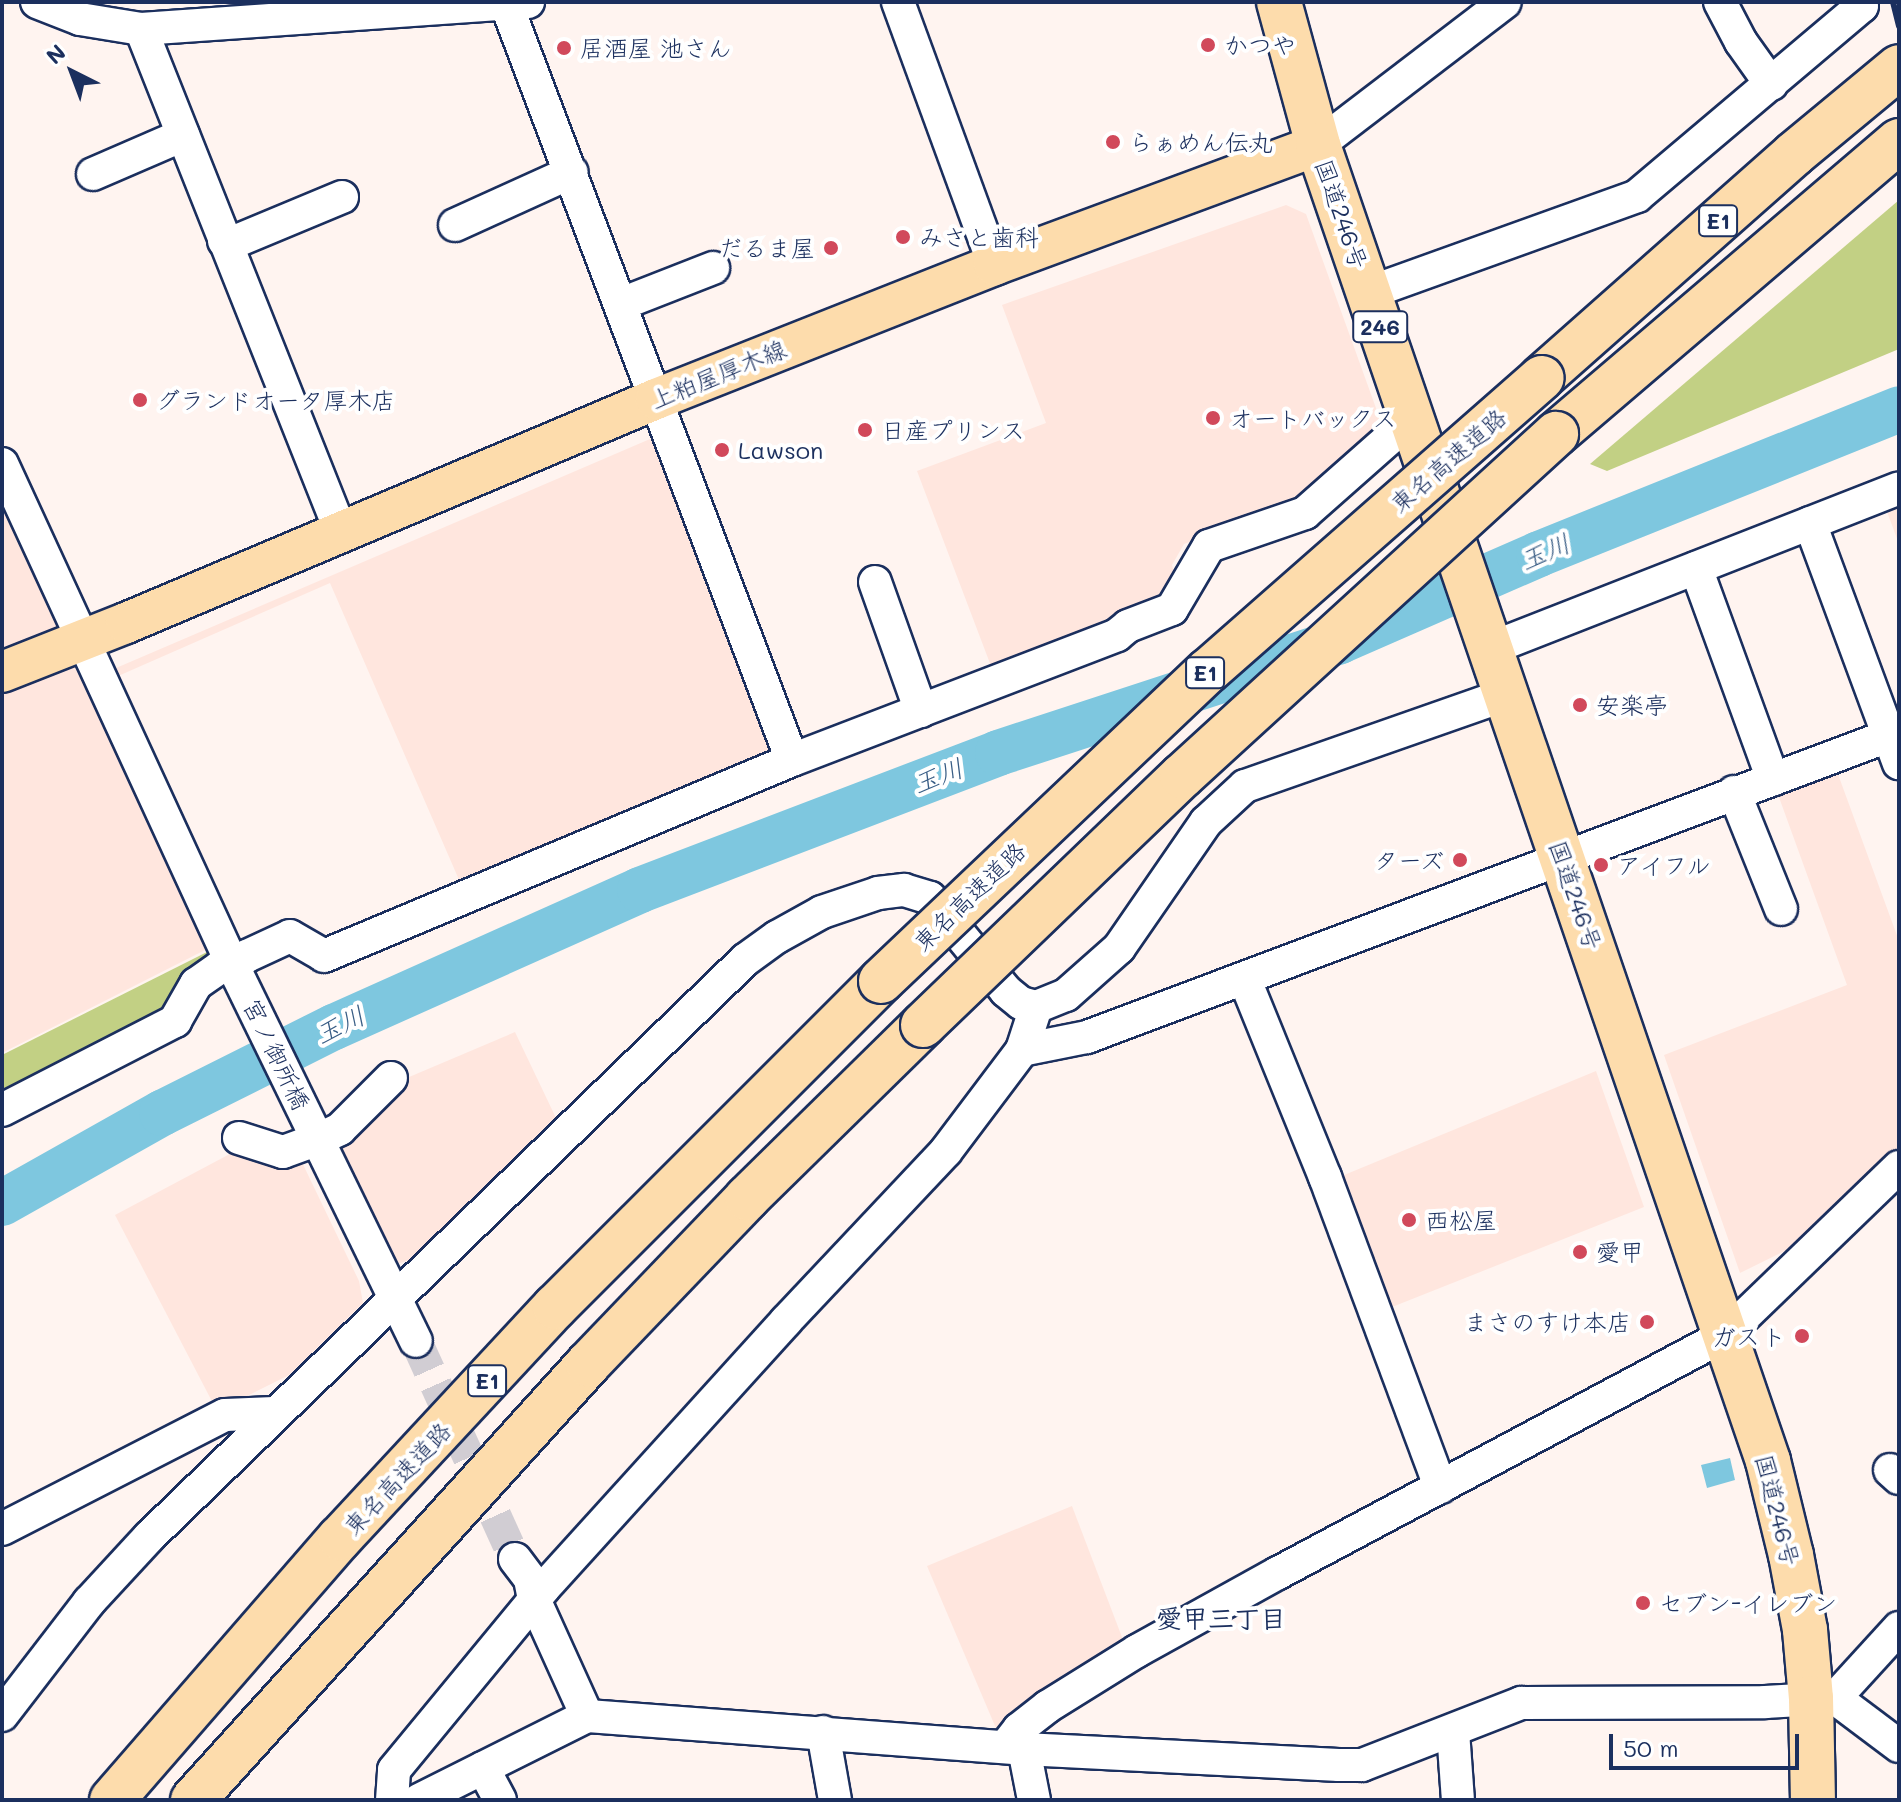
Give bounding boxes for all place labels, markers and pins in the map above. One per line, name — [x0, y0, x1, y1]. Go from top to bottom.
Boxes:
place label: かつや — [1224, 31, 1296, 59]
place label: 居酒屋 池さん — [580, 34, 732, 62]
marker: かつや — [1199, 36, 1217, 54]
marker: 居酒屋 池さん — [555, 39, 573, 57]
place label: らぁめん伝丸 — [1129, 128, 1273, 156]
marker: らぁめん伝丸 — [1104, 133, 1122, 151]
place label: みさと歯科 — [919, 223, 1039, 251]
marker: みさと歯科 — [894, 228, 912, 246]
place label: だるま屋 — [719, 234, 815, 262]
marker: だるま屋 — [822, 239, 840, 257]
place label: グランドオータ厚木店 — [156, 386, 396, 414]
marker: グランドオータ厚木店 — [131, 391, 149, 409]
place label: オートバックス — [1229, 404, 1397, 432]
marker: オートバックス — [1204, 409, 1222, 427]
place label: 日産プリンス — [881, 416, 1025, 444]
marker: 日産プリンス — [856, 421, 874, 439]
place label: Lawson — [738, 436, 823, 464]
marker: Lawson — [713, 441, 731, 459]
place label: 安楽亭 — [1596, 691, 1668, 719]
marker: 安楽亭 — [1571, 696, 1589, 714]
place label: ターズ — [1372, 846, 1444, 874]
marker: ターズ — [1451, 851, 1469, 869]
place label: アイフル — [1617, 851, 1713, 879]
marker: アイフル — [1592, 856, 1610, 874]
place label: 西松屋 — [1425, 1206, 1497, 1234]
marker: 西松屋 — [1400, 1211, 1418, 1229]
place label: 愛甲 — [1596, 1238, 1644, 1266]
marker: 愛甲 — [1571, 1243, 1589, 1261]
place label: まさのすけ本店 — [1463, 1308, 1631, 1336]
marker: まさのすけ本店 — [1638, 1313, 1656, 1331]
place label: ガスト — [1714, 1322, 1786, 1350]
marker: ガスト — [1793, 1327, 1811, 1345]
place label: セブン-イレブン — [1659, 1589, 1837, 1617]
marker: セブン-イレブン — [1634, 1594, 1652, 1612]

